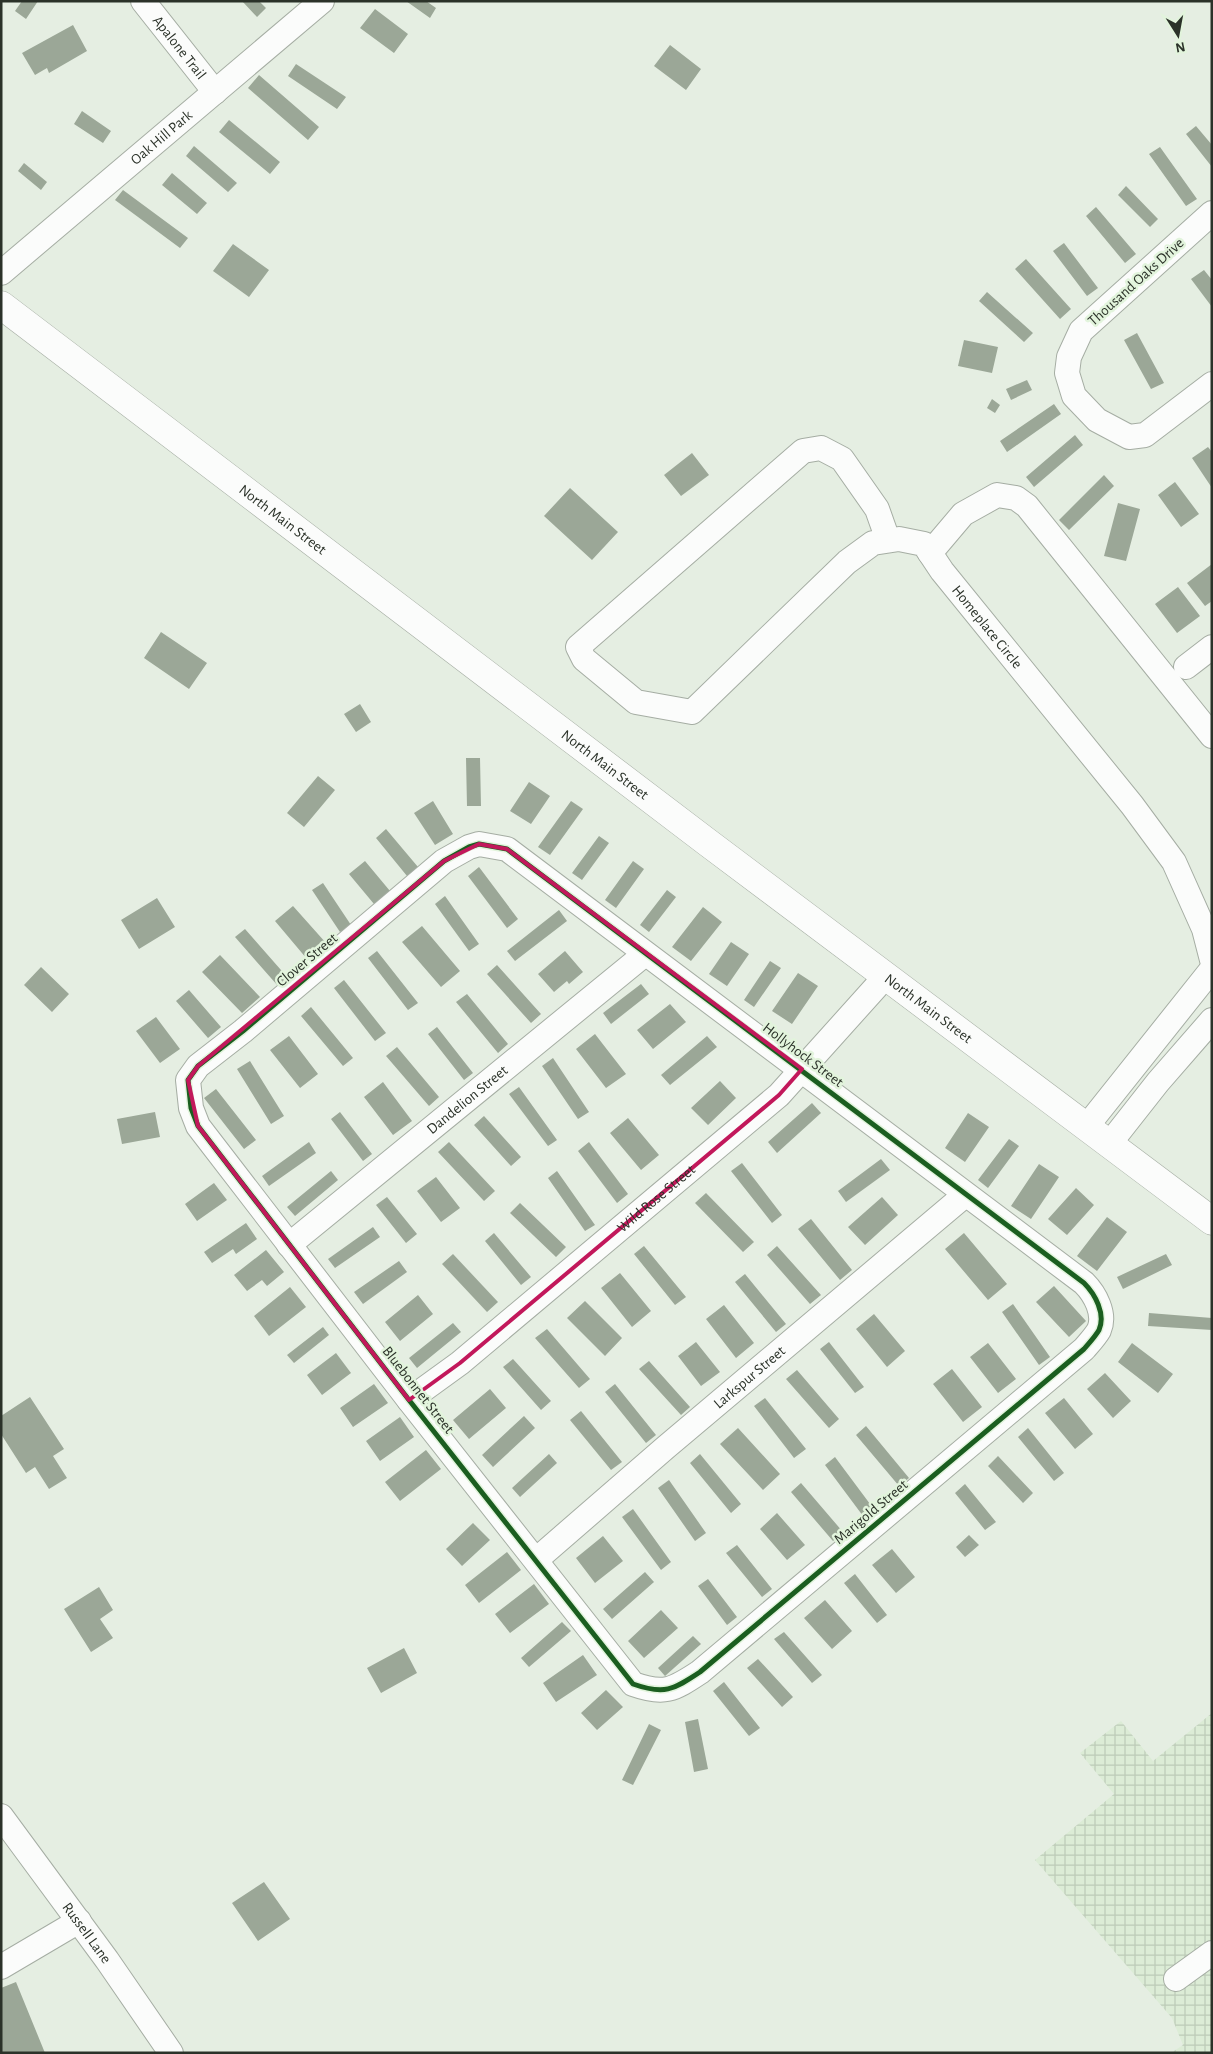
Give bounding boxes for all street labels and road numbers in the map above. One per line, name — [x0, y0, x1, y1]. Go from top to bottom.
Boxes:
street label: Apalone Trail — [150, 13, 209, 82]
street label: Oak Hill Park — [128, 107, 195, 167]
street label: Thousand Oaks Drive — [1085, 235, 1187, 329]
street label: North Main Street — [236, 482, 329, 557]
street label: Homeplace Circle — [949, 582, 1025, 671]
street label: North Main Street — [559, 727, 652, 802]
street label: Clover Street — [274, 930, 340, 990]
street label: North Main Street — [882, 971, 975, 1046]
street label: Hollyhock Street — [760, 1020, 846, 1090]
street label: Dandelion Street — [424, 1062, 510, 1137]
street label: Wild Rose Street — [614, 1161, 698, 1235]
street label: Larkspur Street — [711, 1343, 788, 1411]
street label: Bluebonnet Street — [379, 1344, 457, 1437]
street label: Marigold Street — [831, 1477, 911, 1547]
street label: Russell Lane — [60, 1900, 114, 1966]

